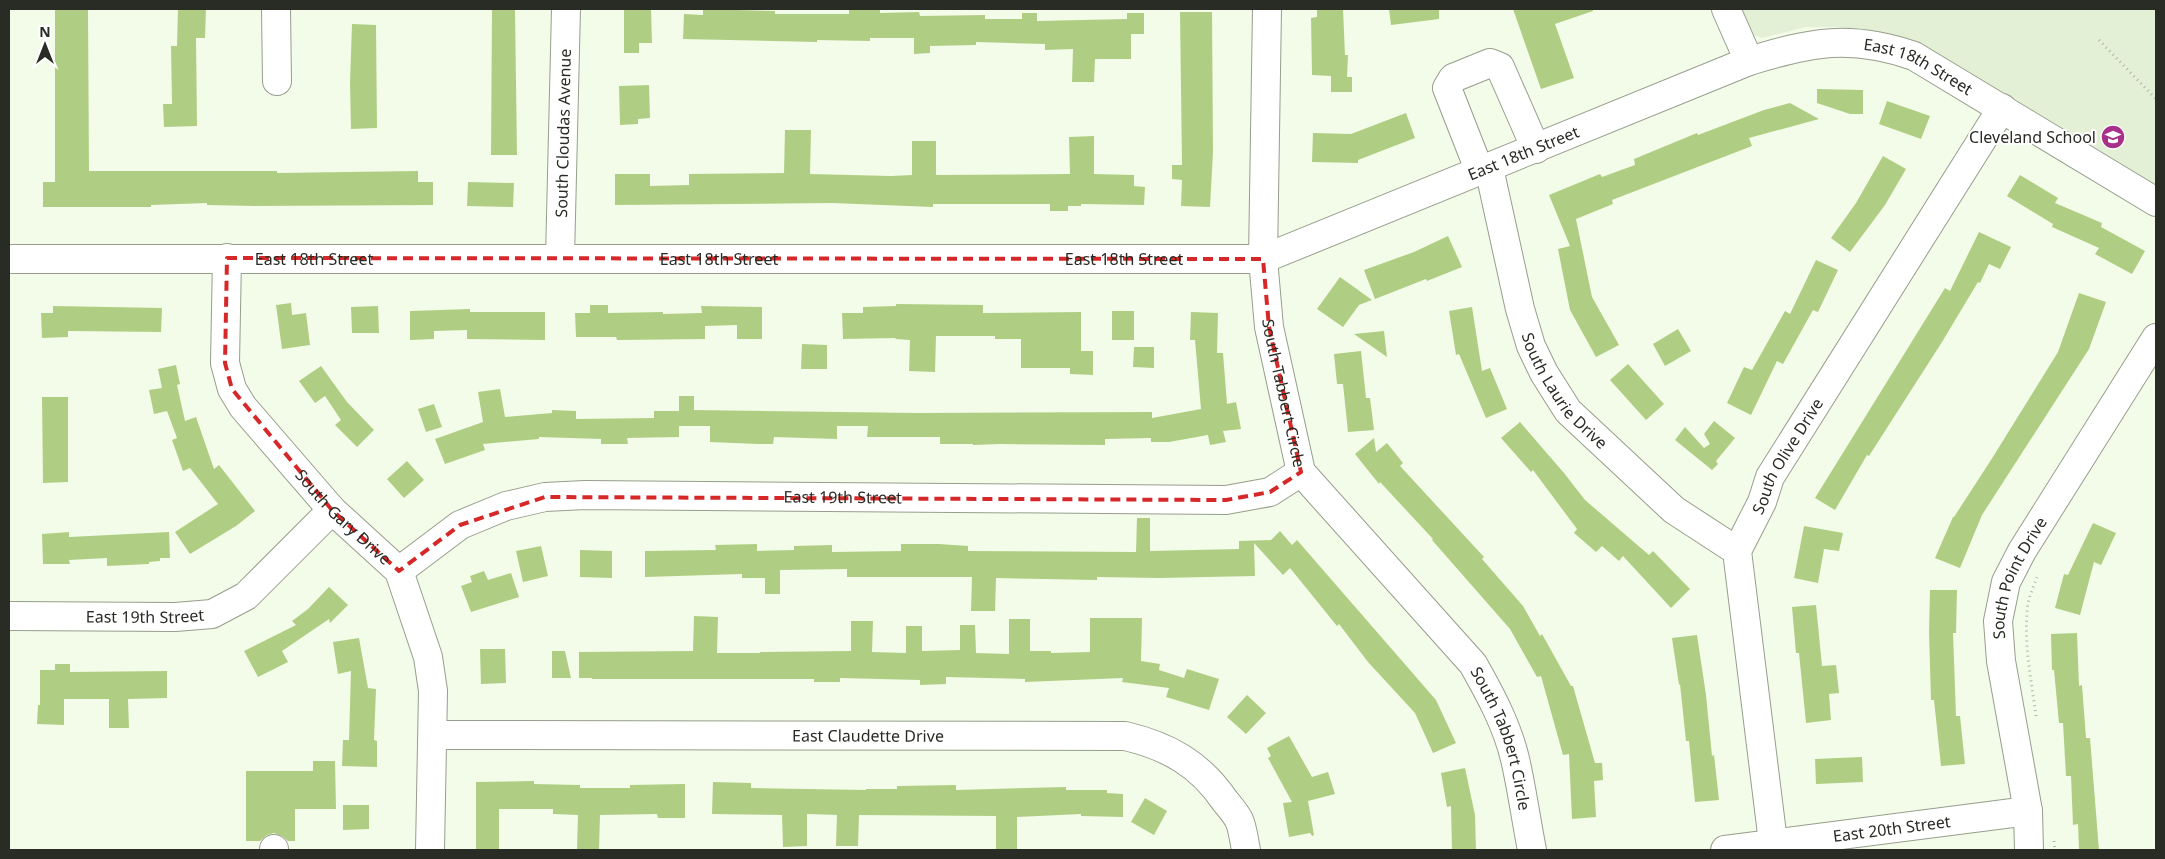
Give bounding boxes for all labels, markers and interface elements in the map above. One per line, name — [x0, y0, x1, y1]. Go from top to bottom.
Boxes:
north arrow — [20, 20, 70, 70]
text: N — [39, 22, 51, 41]
street label: East 18th Street — [1862, 33, 1977, 100]
street label: South Cloudas Avenue — [550, 48, 576, 218]
street label: East 18th Street — [1464, 120, 1582, 186]
school or university icon: Cleveland School — [2100, 124, 2126, 150]
place label: Cleveland School — [1969, 126, 2096, 148]
street label: East 18th Street — [255, 248, 373, 270]
street label: East 18th Street — [660, 248, 778, 270]
street label: East 18th Street — [1065, 248, 1183, 270]
street label: South Tabbert Circle — [1257, 318, 1311, 469]
street label: South Laurie Drive — [1517, 330, 1613, 454]
street label: South Olive Drive — [1747, 394, 1828, 518]
street label: South Gary Drive — [290, 464, 396, 570]
street label: East 19th Street — [783, 486, 902, 508]
street label: South Point Drive — [1987, 513, 2052, 640]
street label: East 19th Street — [86, 604, 205, 628]
street label: South Tabbert Circle — [1466, 663, 1536, 812]
street label: East Claudette Drive — [792, 725, 944, 747]
street label: East 20th Street — [1832, 810, 1952, 847]

